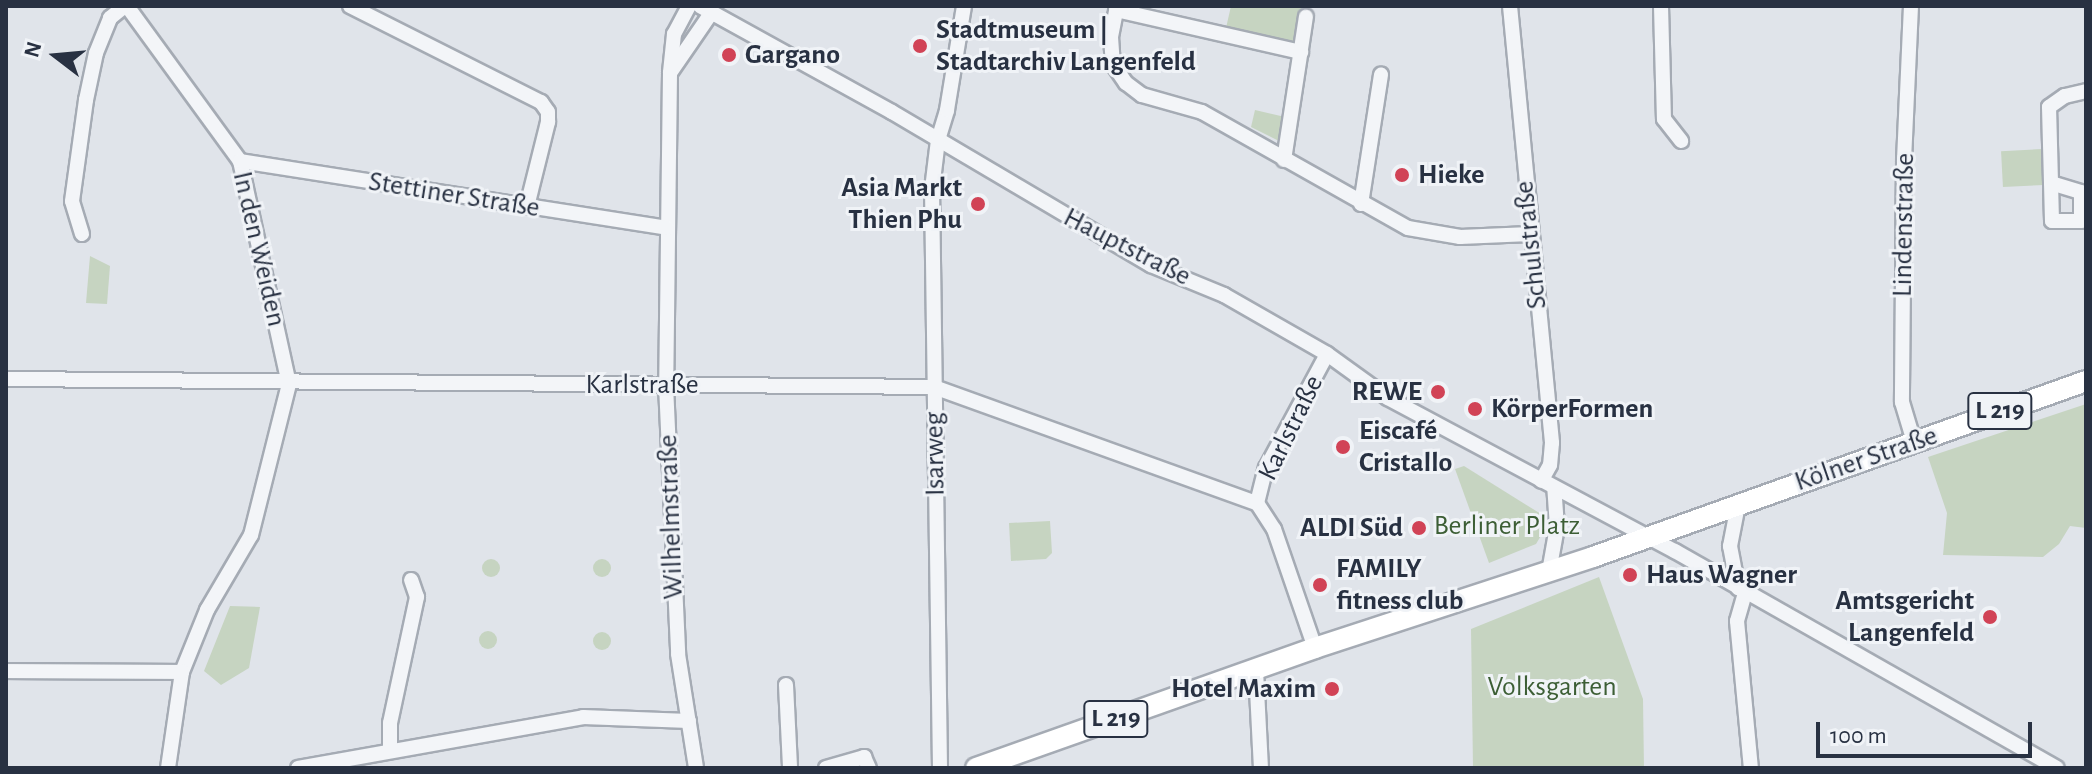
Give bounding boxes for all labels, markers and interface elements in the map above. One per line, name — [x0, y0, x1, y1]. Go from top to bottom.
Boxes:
place label: Stadtmuseum | Stadtarchiv Langenfeld — [936, 13, 1196, 79]
north arrow — [16, 16, 96, 96]
marker: Stadtmuseum | Stadtarchiv Langenfeld — [911, 37, 929, 55]
place label: Gargano — [745, 38, 840, 72]
text: N — [20, 39, 46, 60]
marker: Gargano — [720, 46, 738, 64]
street label: Lindenstraße — [1886, 153, 1922, 297]
place label: Hieke — [1418, 158, 1485, 192]
street label: Stettiner Straße — [366, 165, 542, 225]
marker: Hieke — [1393, 166, 1411, 184]
street label: In den Weiden — [225, 168, 293, 330]
place label: Asia Markt Thien Phu — [841, 171, 962, 237]
street label: Schulstraße — [1508, 179, 1554, 311]
marker: Asia Markt Thien Phu — [969, 195, 987, 213]
street label: Hauptstraße — [1058, 201, 1196, 293]
street label: Karlstraße — [585, 368, 699, 402]
street label: Karlstraße — [1251, 370, 1331, 486]
place label: REWE — [1352, 375, 1422, 409]
marker: REWE — [1429, 383, 1447, 401]
road number: L 219 — [1966, 389, 2034, 433]
place label: KörperFormen — [1491, 392, 1653, 426]
marker: KörperFormen — [1466, 400, 1484, 418]
street label: Isarweg — [917, 412, 953, 496]
place label: Eiscafé Cristallo — [1359, 414, 1452, 480]
street label: Kölner Straße — [1790, 419, 1942, 499]
street label: Wilhelmstraße — [651, 434, 691, 600]
marker: Eiscafé Cristallo — [1334, 438, 1352, 456]
park label: Berliner Platz — [1434, 509, 1580, 543]
place label: ALDI Süd — [1300, 511, 1403, 545]
marker: ALDI Süd — [1410, 519, 1428, 537]
place label: FAMILY fitness club — [1336, 552, 1463, 618]
place label: Haus Wagner — [1646, 558, 1797, 592]
marker: Haus Wagner — [1621, 566, 1639, 584]
marker: FAMILY fitness club — [1311, 576, 1329, 594]
place label: Amtsgericht Langenfeld — [1835, 584, 1974, 650]
marker: Amtsgericht Langenfeld — [1981, 608, 1999, 626]
park label: Volksgarten — [1487, 670, 1617, 704]
place label: Hotel Maxim — [1171, 672, 1316, 706]
marker: Hotel Maxim — [1323, 680, 1341, 698]
road number: L 219 — [1082, 697, 1150, 741]
scale bar — [1820, 706, 2036, 756]
text: 100 m — [1830, 724, 1887, 748]

